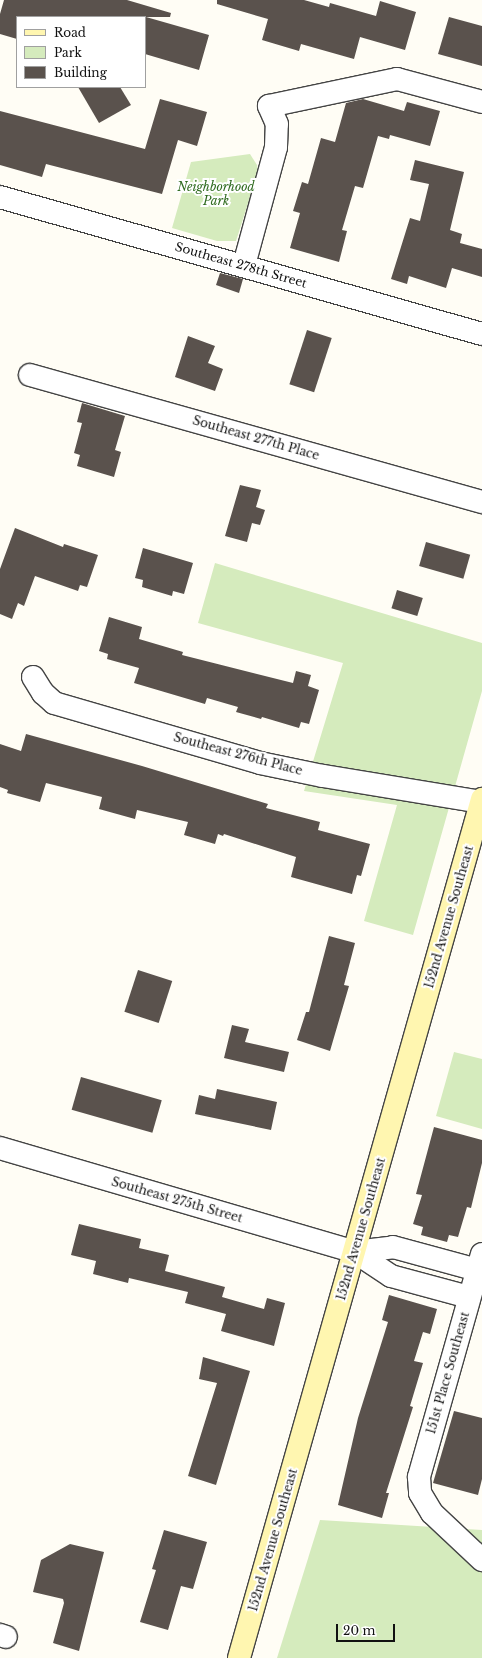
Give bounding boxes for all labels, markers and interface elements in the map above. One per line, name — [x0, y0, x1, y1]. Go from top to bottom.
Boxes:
legend — [16, 16, 146, 88]
text: Road — [54, 25, 86, 40]
text: Park — [54, 45, 82, 60]
text: Building — [54, 65, 107, 80]
park label: Neighborhood Park — [177, 180, 255, 208]
street label: Southeast 278th Street — [173, 239, 309, 291]
street label: Southeast 277th Place — [191, 413, 321, 463]
street label: Southeast 276th Place — [172, 730, 304, 778]
street label: 152nd Avenue Southeast — [422, 844, 476, 990]
street label: 152nd Avenue Southeast — [334, 1156, 388, 1302]
street label: Southeast 275th Street — [110, 1174, 244, 1226]
street label: 151st Place Southeast — [424, 1310, 472, 1436]
street label: 152nd Avenue Southeast — [246, 1467, 300, 1613]
scale bar — [338, 1616, 397, 1642]
text: 20 m — [343, 1623, 375, 1638]

